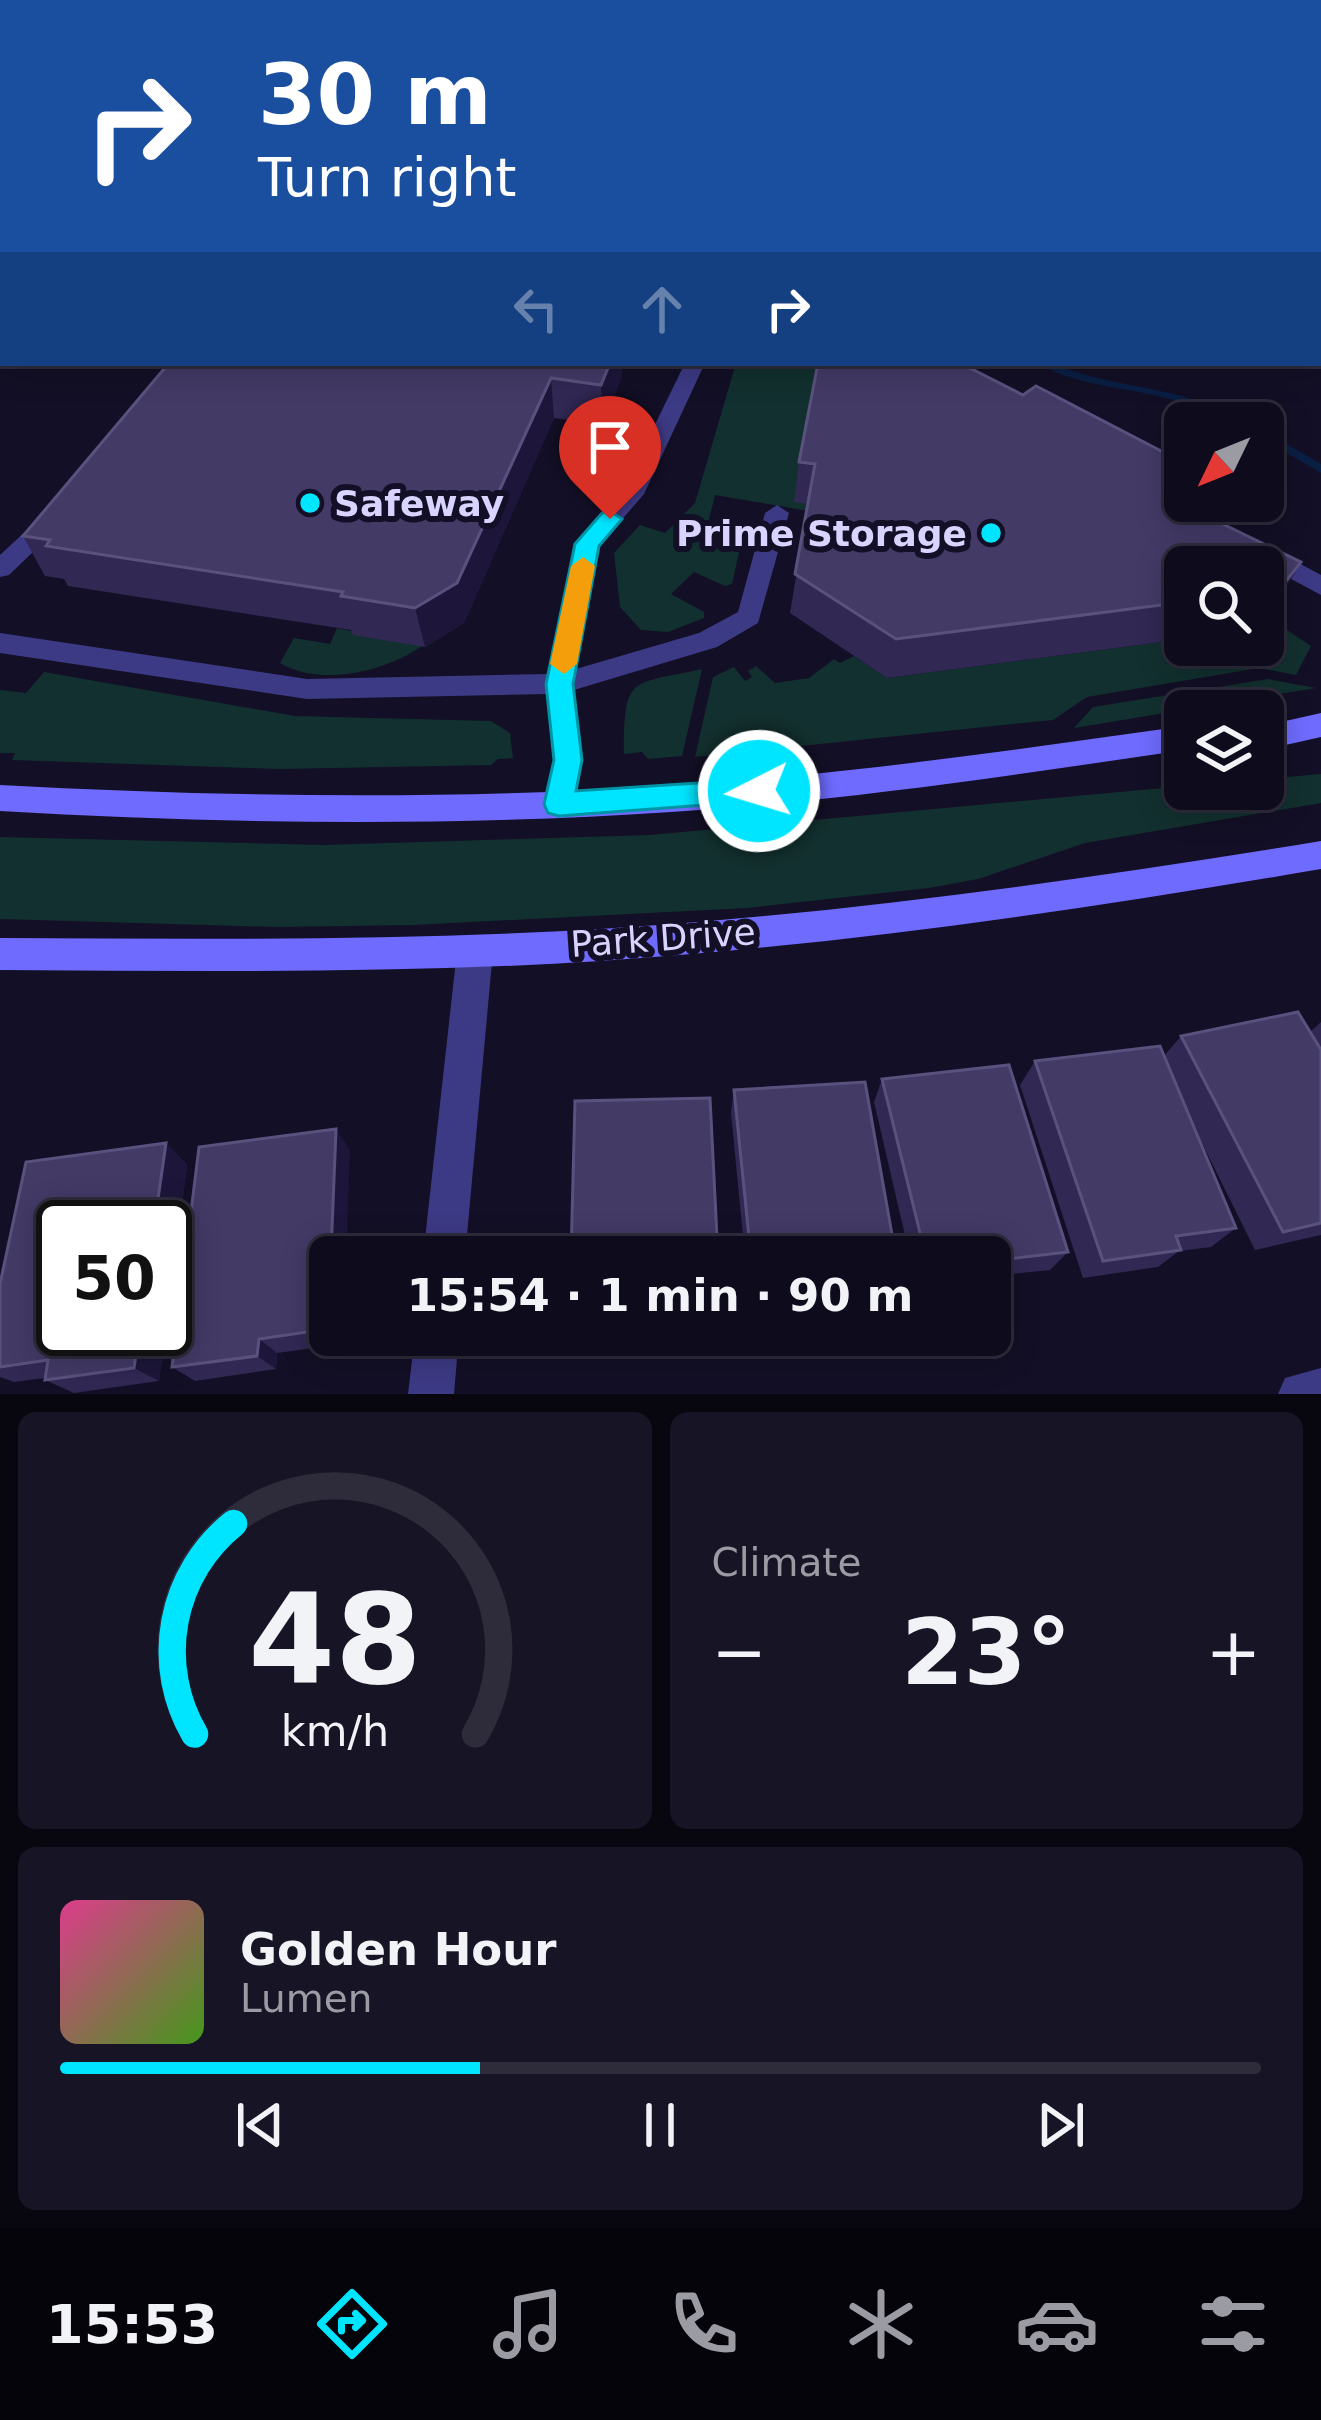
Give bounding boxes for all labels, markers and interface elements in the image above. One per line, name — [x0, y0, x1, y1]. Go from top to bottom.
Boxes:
text: 30 m — [258, 46, 492, 144]
icon: right — [60, 48, 216, 204]
text: Turn right — [258, 146, 517, 209]
icon: left — [503, 276, 569, 342]
icon: ahead — [629, 276, 695, 342]
icon: right — [755, 276, 821, 342]
pin — [559, 396, 661, 519]
north arrow — [1164, 402, 1284, 522]
map controls — [1164, 402, 1284, 810]
icon: arrive — [577, 414, 643, 480]
place label: Safeway — [334, 483, 504, 524]
marker: Safeway — [297, 490, 323, 516]
place label: Prime Storage — [676, 513, 967, 554]
marker: Prime Storage — [978, 520, 1004, 546]
button: search — [1164, 546, 1284, 666]
button: layers — [1164, 690, 1284, 810]
position arrow — [696, 728, 822, 854]
street label: Park Drive — [569, 911, 757, 965]
speed limit sign: 50 — [36, 1200, 192, 1356]
text: 15:54 · 1 min · 90 m — [407, 1269, 913, 1322]
text: Climate — [712, 1540, 862, 1585]
text: 48 — [248, 1567, 422, 1712]
text: 23° — [901, 1600, 1071, 1705]
text: − — [712, 1614, 767, 1691]
text: + — [1206, 1614, 1261, 1691]
text: km/h — [281, 1705, 389, 1755]
text: Golden Hour — [240, 1923, 557, 1976]
text: Lumen — [240, 1976, 372, 2021]
icon: previous — [227, 2092, 293, 2158]
icon: pause — [627, 2092, 693, 2158]
icon: next — [1028, 2092, 1094, 2158]
icon: directions — [310, 2282, 394, 2366]
icon: music — [486, 2282, 570, 2366]
icon: phone — [662, 2282, 746, 2366]
icon: climate — [839, 2282, 923, 2366]
icon: car — [1015, 2282, 1099, 2366]
icon: filters — [1191, 2282, 1275, 2366]
text: 15:53 — [46, 2293, 218, 2356]

